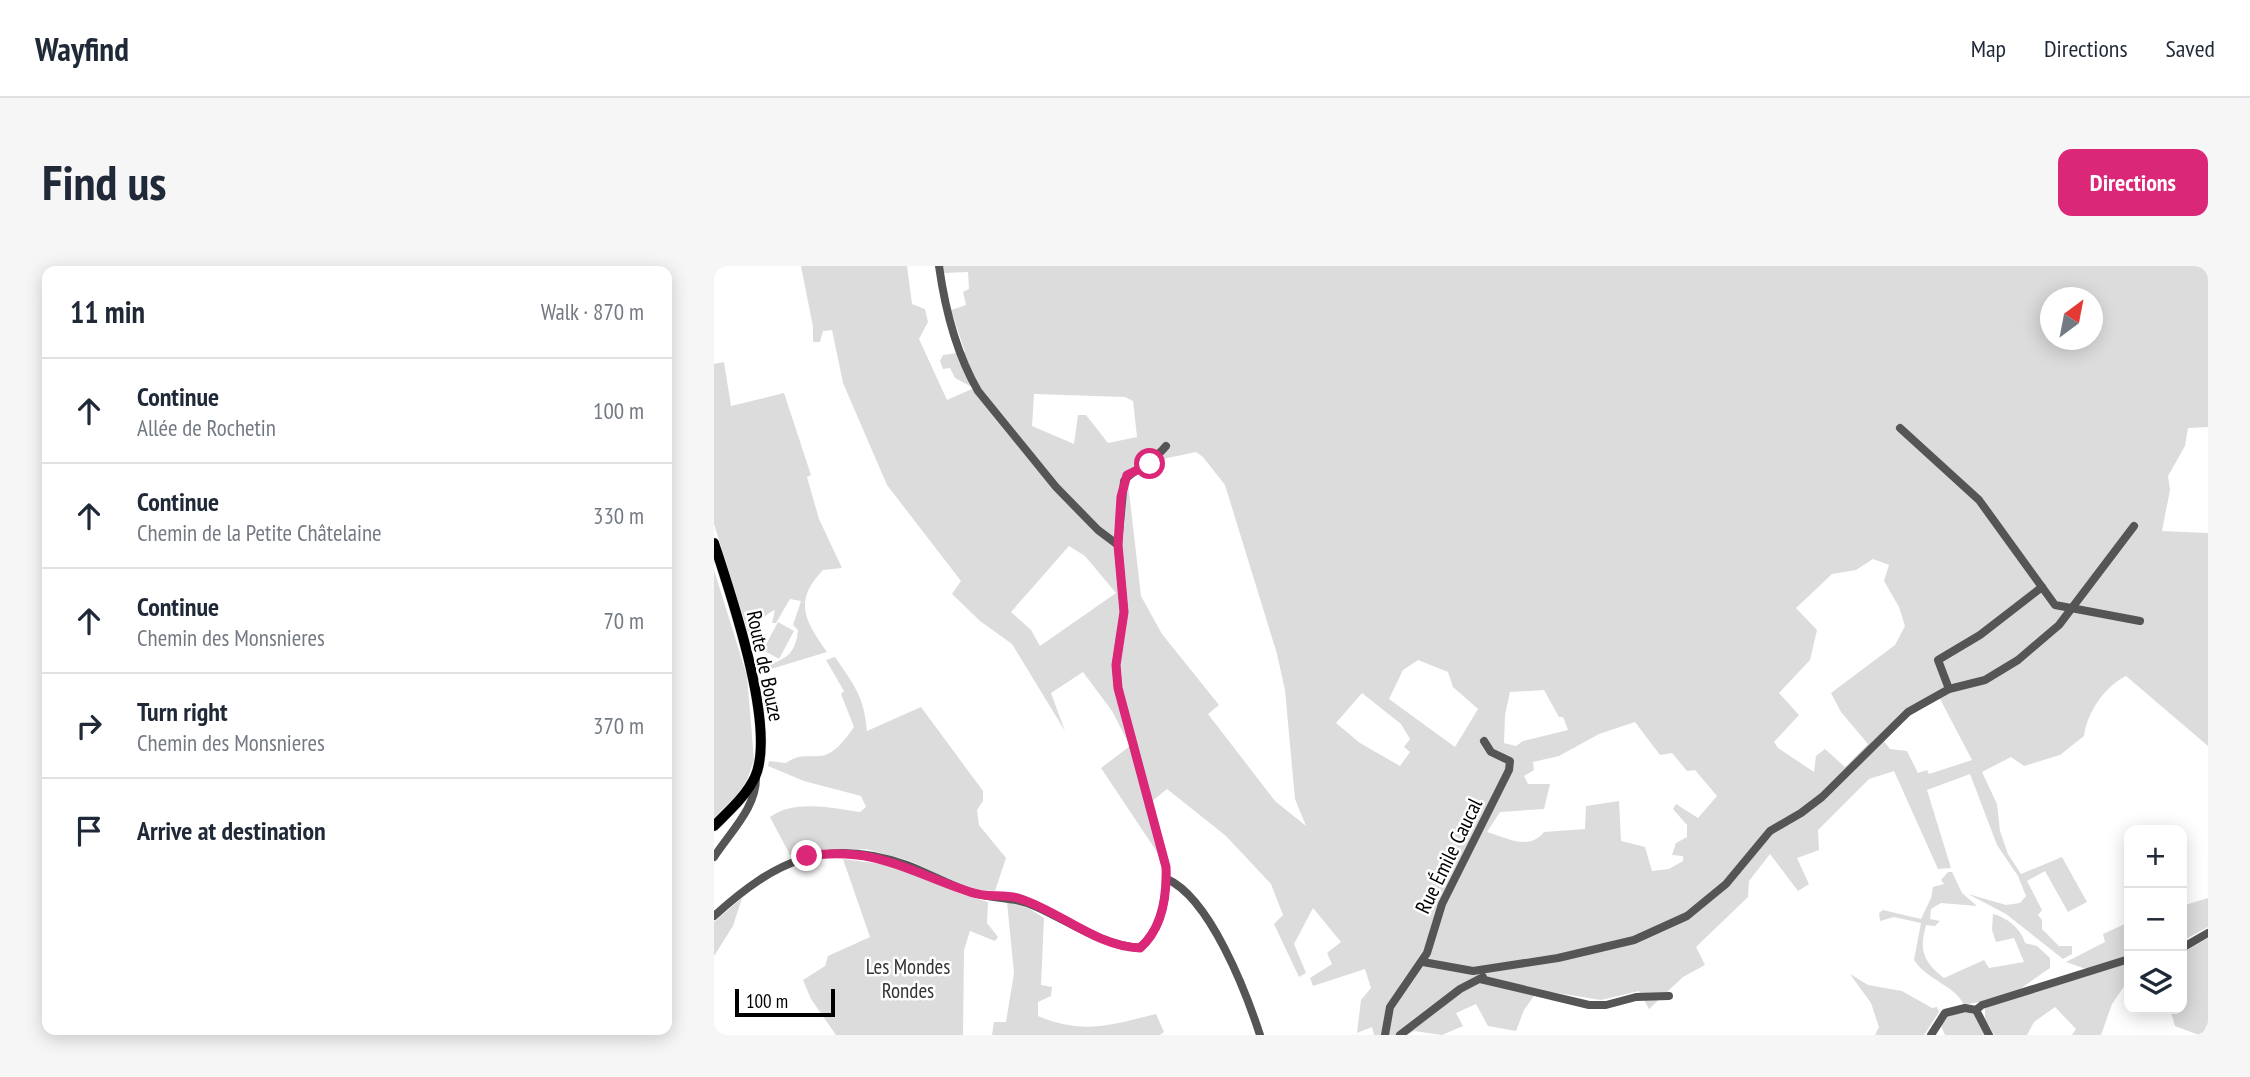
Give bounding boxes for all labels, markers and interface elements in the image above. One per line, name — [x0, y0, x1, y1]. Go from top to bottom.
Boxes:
text: Wayfind — [35, 27, 129, 70]
text: Map — [1971, 33, 2006, 64]
text: Directions — [2044, 33, 2128, 64]
text: Saved — [2166, 33, 2215, 64]
button: Directions — [2058, 149, 2208, 216]
text: Find us — [42, 150, 166, 214]
north arrow — [2040, 287, 2103, 350]
text: 11 min — [70, 292, 145, 331]
text: Walk · 870 m — [541, 297, 644, 326]
text: Continue — [137, 380, 219, 413]
icon: ahead — [70, 392, 108, 430]
text: 100 m — [593, 396, 644, 425]
text: Allée de Rochetin — [137, 413, 276, 442]
route start — [1134, 448, 1165, 479]
text: Continue — [137, 485, 219, 518]
icon: ahead — [70, 497, 108, 535]
text: 330 m — [593, 501, 644, 530]
text: Chemin de la Petite Châtelaine — [137, 518, 382, 547]
text: Continue — [137, 590, 219, 623]
icon: ahead — [70, 602, 108, 640]
text: 70 m — [603, 606, 644, 635]
street label: Route de Bouze — [741, 608, 790, 724]
text: Chemin des Monsnieres — [137, 623, 325, 652]
text: Turn right — [137, 695, 228, 728]
icon: right — [70, 707, 108, 745]
text: 370 m — [593, 711, 644, 740]
text: Chemin des Monsnieres — [137, 728, 325, 757]
street label: Rue Émile Caucal — [1409, 794, 1488, 918]
icon: arrive — [70, 812, 108, 850]
text: Arrive at destination — [137, 814, 326, 847]
map controls — [2124, 825, 2187, 1014]
button: + — [2124, 825, 2187, 888]
route end — [791, 840, 822, 871]
button: − — [2124, 888, 2187, 951]
button: layers — [2124, 951, 2187, 1014]
park label: Les Mondes Rondes — [866, 953, 950, 1004]
scale bar — [735, 986, 835, 1018]
text: 100 m — [746, 989, 788, 1013]

